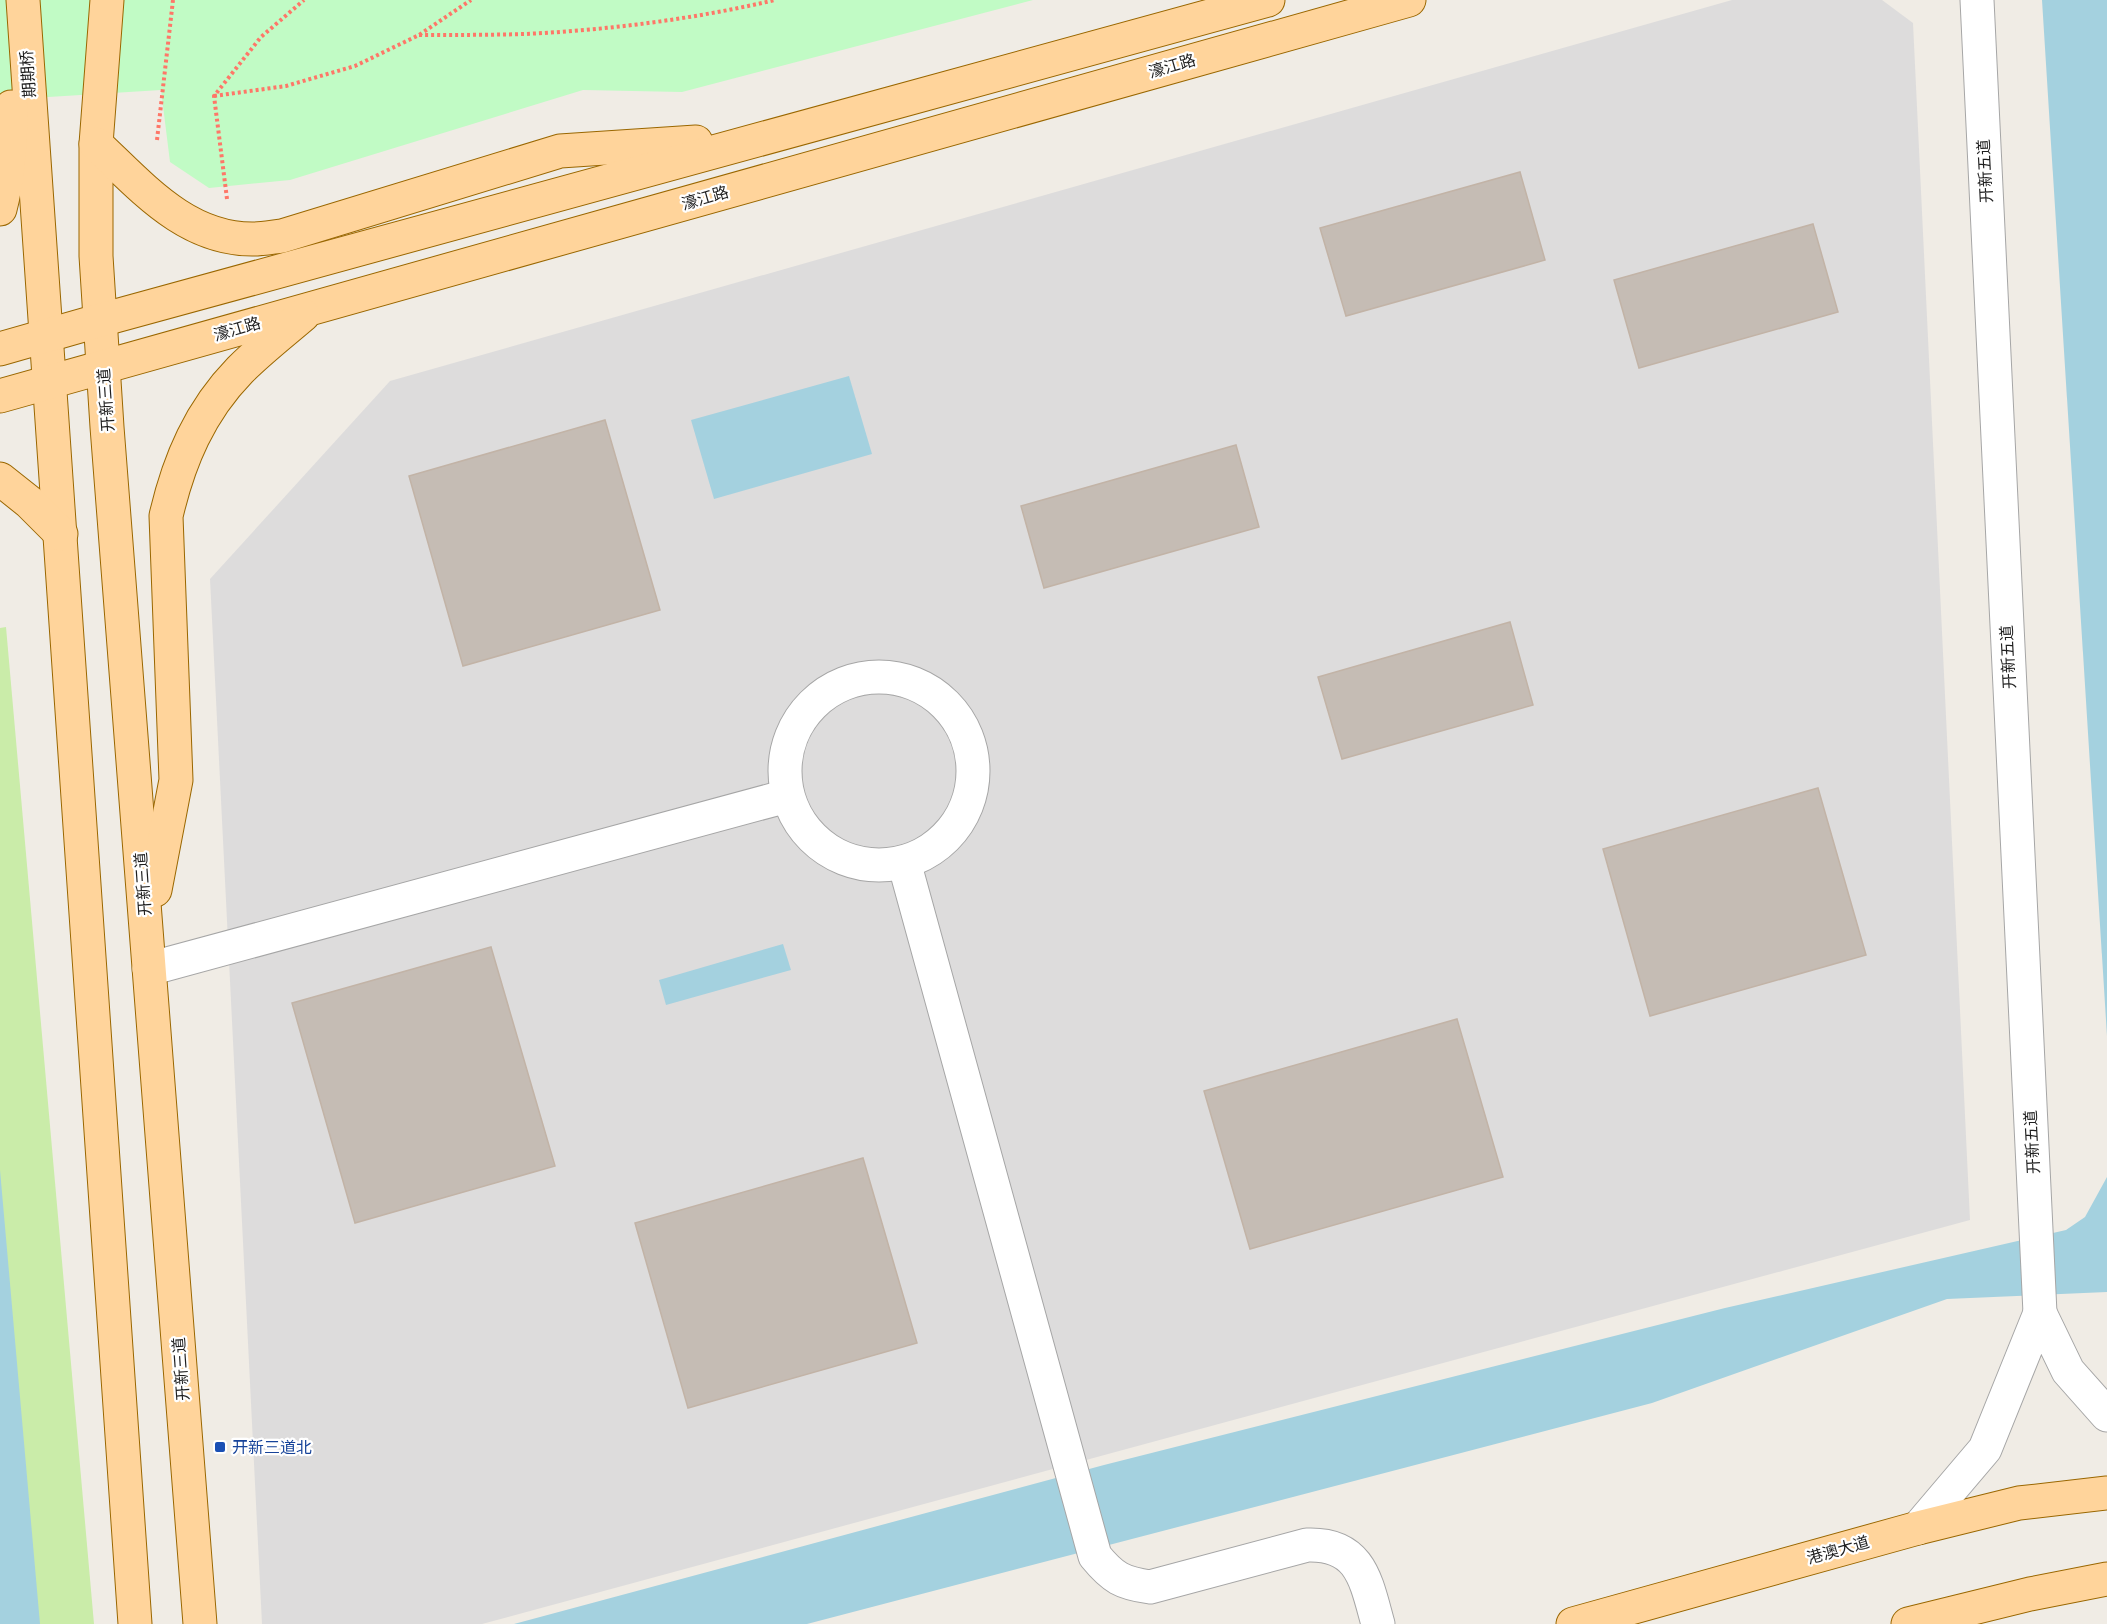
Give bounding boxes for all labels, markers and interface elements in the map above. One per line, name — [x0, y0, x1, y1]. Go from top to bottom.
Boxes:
street label: 期期桥 — [16, 49, 40, 99]
street label: 濠江路 — [1146, 49, 1198, 83]
street label: 开新五道 — [1973, 138, 1997, 204]
street label: 濠江路 — [679, 181, 731, 215]
street label: 濠江路 — [211, 312, 263, 346]
street label: 开新三道 — [93, 367, 119, 433]
street label: 开新五道 — [1996, 624, 2020, 690]
street label: 开新三道 — [130, 851, 156, 917]
street label: 开新五道 — [2020, 1109, 2044, 1175]
street label: 开新三道 — [168, 1336, 194, 1402]
place label: 开新三道北 — [232, 1437, 312, 1458]
marker: 开新三道北 — [213, 1440, 227, 1454]
street label: 港澳大道 — [1804, 1531, 1872, 1569]

